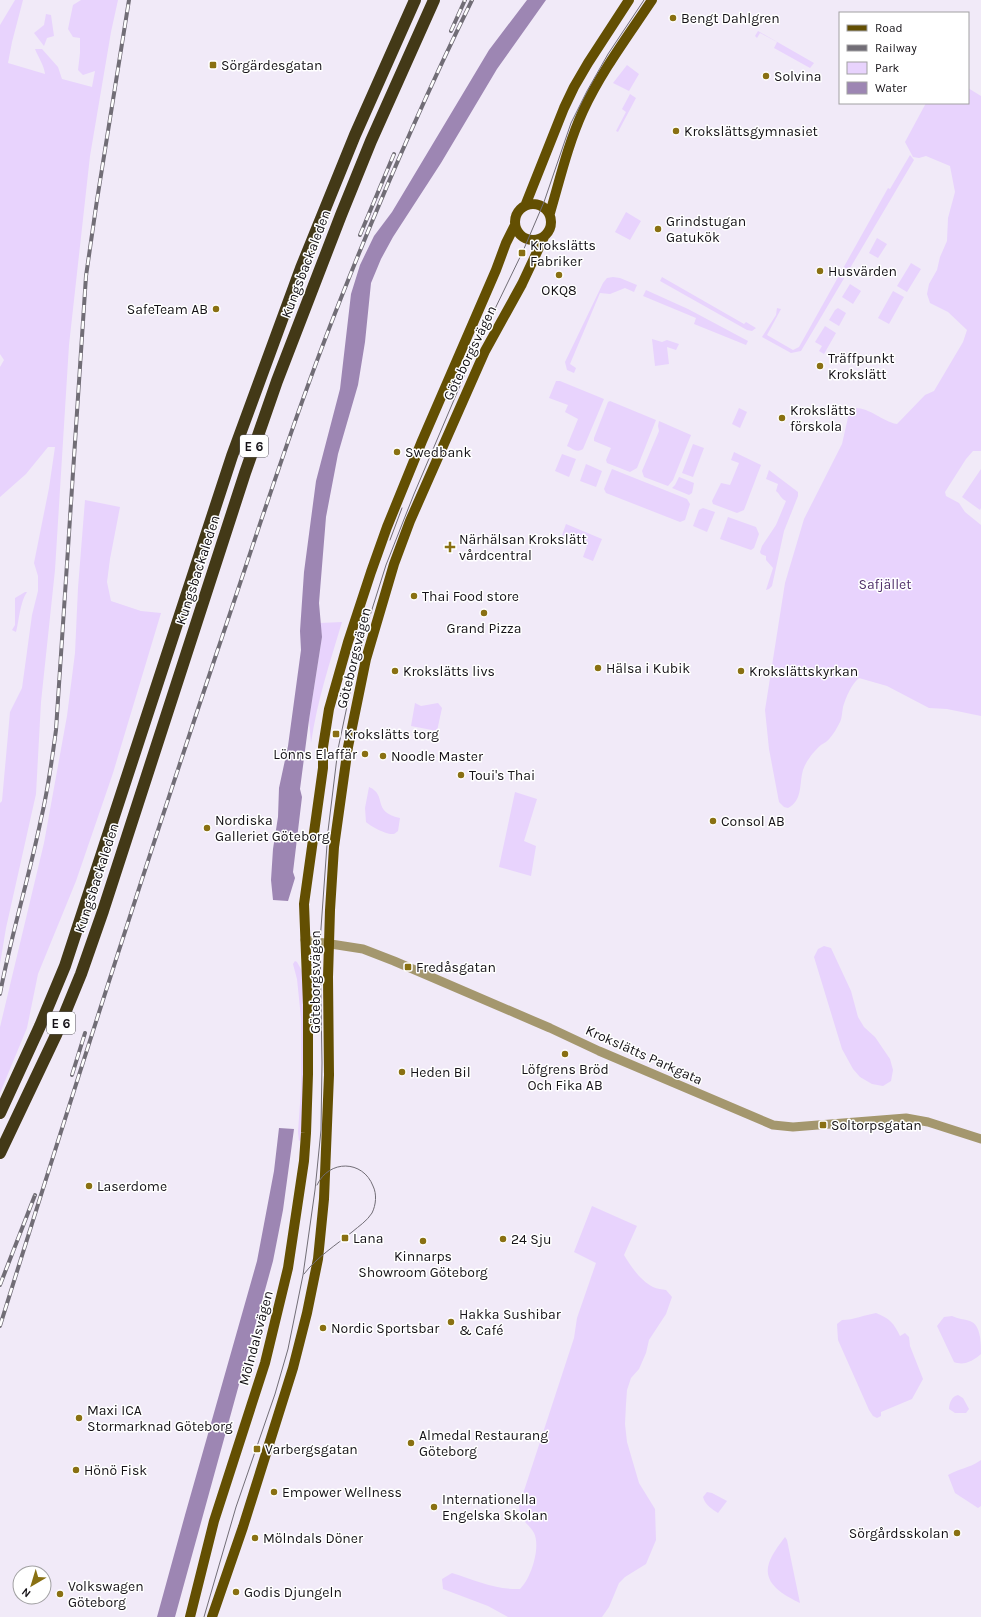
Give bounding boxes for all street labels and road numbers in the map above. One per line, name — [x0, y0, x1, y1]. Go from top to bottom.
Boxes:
street label: Kungsbackaleden — [278, 207, 334, 321]
street label: Göteborgsvägen — [440, 303, 500, 403]
road number: E 6 — [240, 435, 268, 457]
street label: Kungsbackaleden — [172, 513, 224, 627]
street label: Göteborgsvägen — [333, 606, 375, 710]
street label: Kungsbackaleden — [71, 821, 123, 935]
street label: Göteborgsvägen — [307, 930, 324, 1034]
road number: E 6 — [47, 1012, 75, 1034]
street label: Krokslätts Parkgata — [583, 1022, 705, 1088]
street label: Mölndalsvägen — [235, 1289, 277, 1387]

